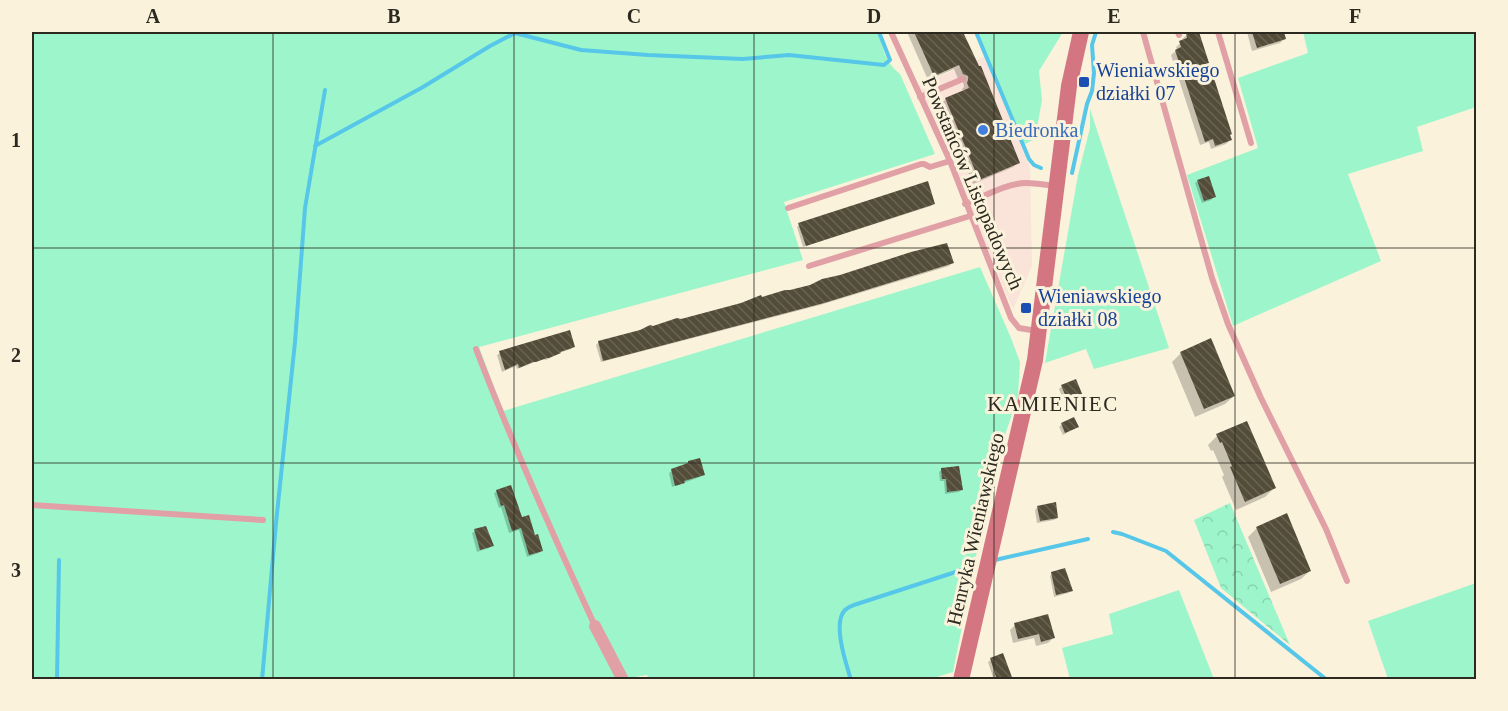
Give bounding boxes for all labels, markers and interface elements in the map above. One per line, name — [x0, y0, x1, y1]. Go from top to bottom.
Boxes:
text: A — [146, 5, 161, 27]
text: B — [387, 5, 401, 27]
text: C — [627, 5, 641, 27]
text: D — [867, 5, 881, 27]
text: E — [1107, 5, 1121, 27]
text: F — [1349, 5, 1361, 27]
place label: Wieniawskiego działki 07 — [1096, 59, 1220, 104]
street label: Powstańców Listopadowych — [917, 73, 1028, 293]
marker: Wieniawskiego działki 07 — [1077, 75, 1091, 89]
place label: Biedronka — [995, 119, 1078, 141]
marker: Biedronka — [976, 123, 990, 137]
text: 1 — [11, 129, 21, 151]
place label: Wieniawskiego działki 08 — [1038, 285, 1162, 330]
marker: Wieniawskiego działki 08 — [1019, 301, 1033, 315]
text: 2 — [11, 344, 21, 366]
district label: KAMIENIEC — [987, 392, 1119, 416]
street label: Henryka Wieniawskiego — [942, 430, 1009, 628]
text: 3 — [11, 559, 21, 581]

